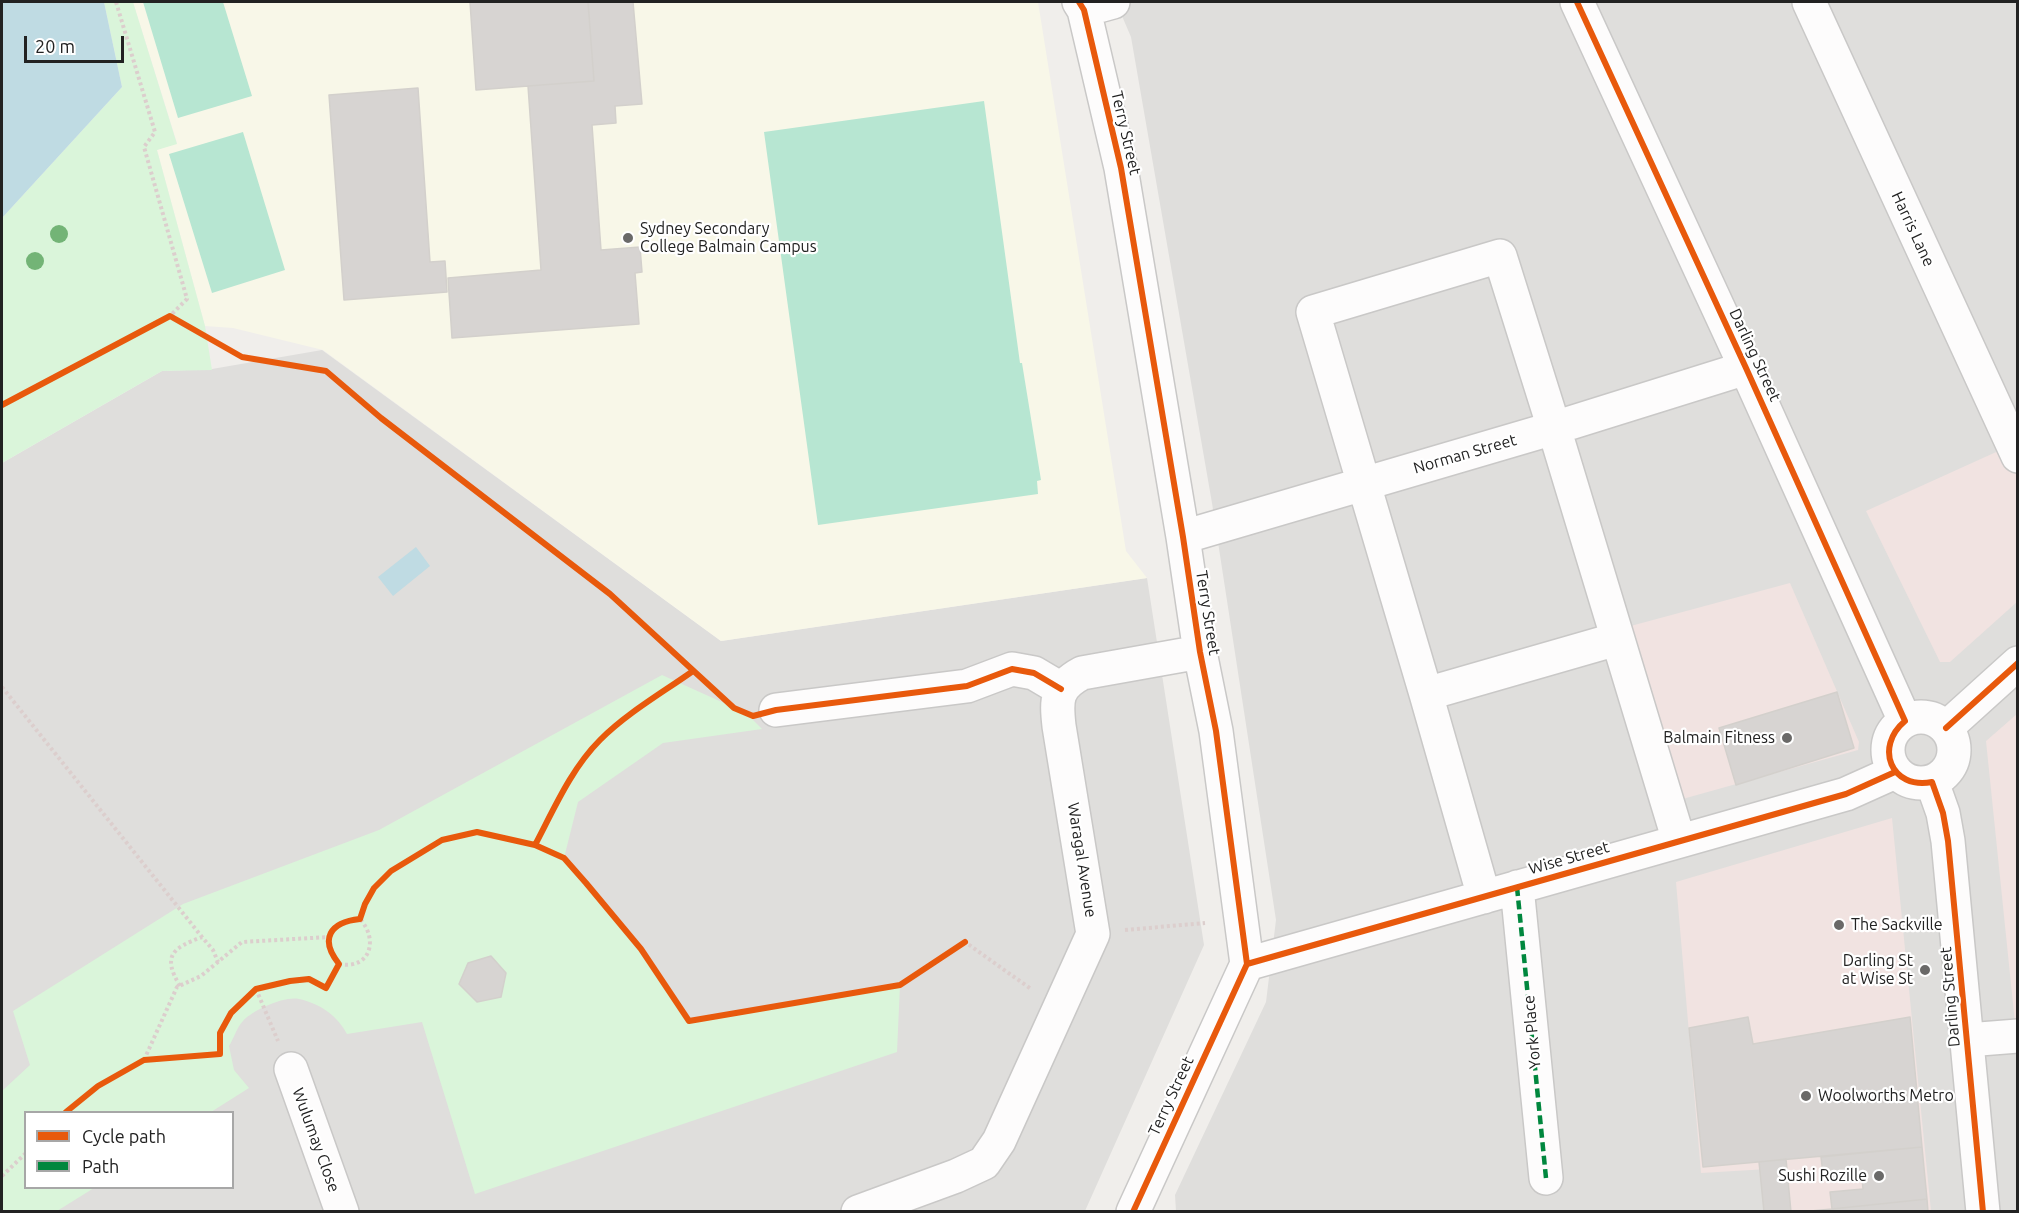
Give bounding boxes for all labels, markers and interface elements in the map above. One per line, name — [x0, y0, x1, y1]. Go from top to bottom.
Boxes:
scale bar — [27, 24, 128, 62]
text: 20 m — [35, 36, 75, 56]
street label: Terry Street — [1107, 89, 1145, 177]
street label: Harris Lane — [1887, 189, 1939, 269]
place label: Sydney Secondary College Balmain Campus — [640, 219, 817, 257]
marker: Sydney Secondary College Balmain Campus — [621, 231, 635, 245]
street label: Darling Street — [1725, 305, 1785, 405]
street label: Norman Street — [1411, 430, 1519, 478]
street label: Terry Street — [1192, 569, 1224, 657]
place label: Balmain Fitness — [1663, 728, 1775, 748]
marker: Balmain Fitness — [1780, 731, 1794, 745]
street label: Waragal Avenue — [1063, 801, 1101, 919]
street label: Wise Street — [1526, 837, 1612, 879]
place label: The Sackville — [1851, 915, 1943, 935]
marker: The Sackville — [1832, 918, 1846, 932]
street label: Darling Street — [1936, 946, 1964, 1048]
place label: Darling St at Wise St — [1842, 951, 1913, 989]
marker: Darling St at Wise St — [1918, 963, 1932, 977]
street label: York Place — [1519, 994, 1545, 1070]
street label: Terry Street — [1144, 1053, 1198, 1139]
street label: Wulumay Close — [288, 1085, 344, 1195]
place label: Woolworths Metro — [1818, 1086, 1954, 1106]
marker: Woolworths Metro — [1799, 1089, 1813, 1103]
legend — [24, 1111, 234, 1189]
text: Cycle path — [82, 1126, 166, 1146]
text: Path — [82, 1156, 119, 1176]
place label: Sushi Rozille — [1778, 1166, 1867, 1186]
marker: Sushi Rozille — [1872, 1169, 1886, 1183]

